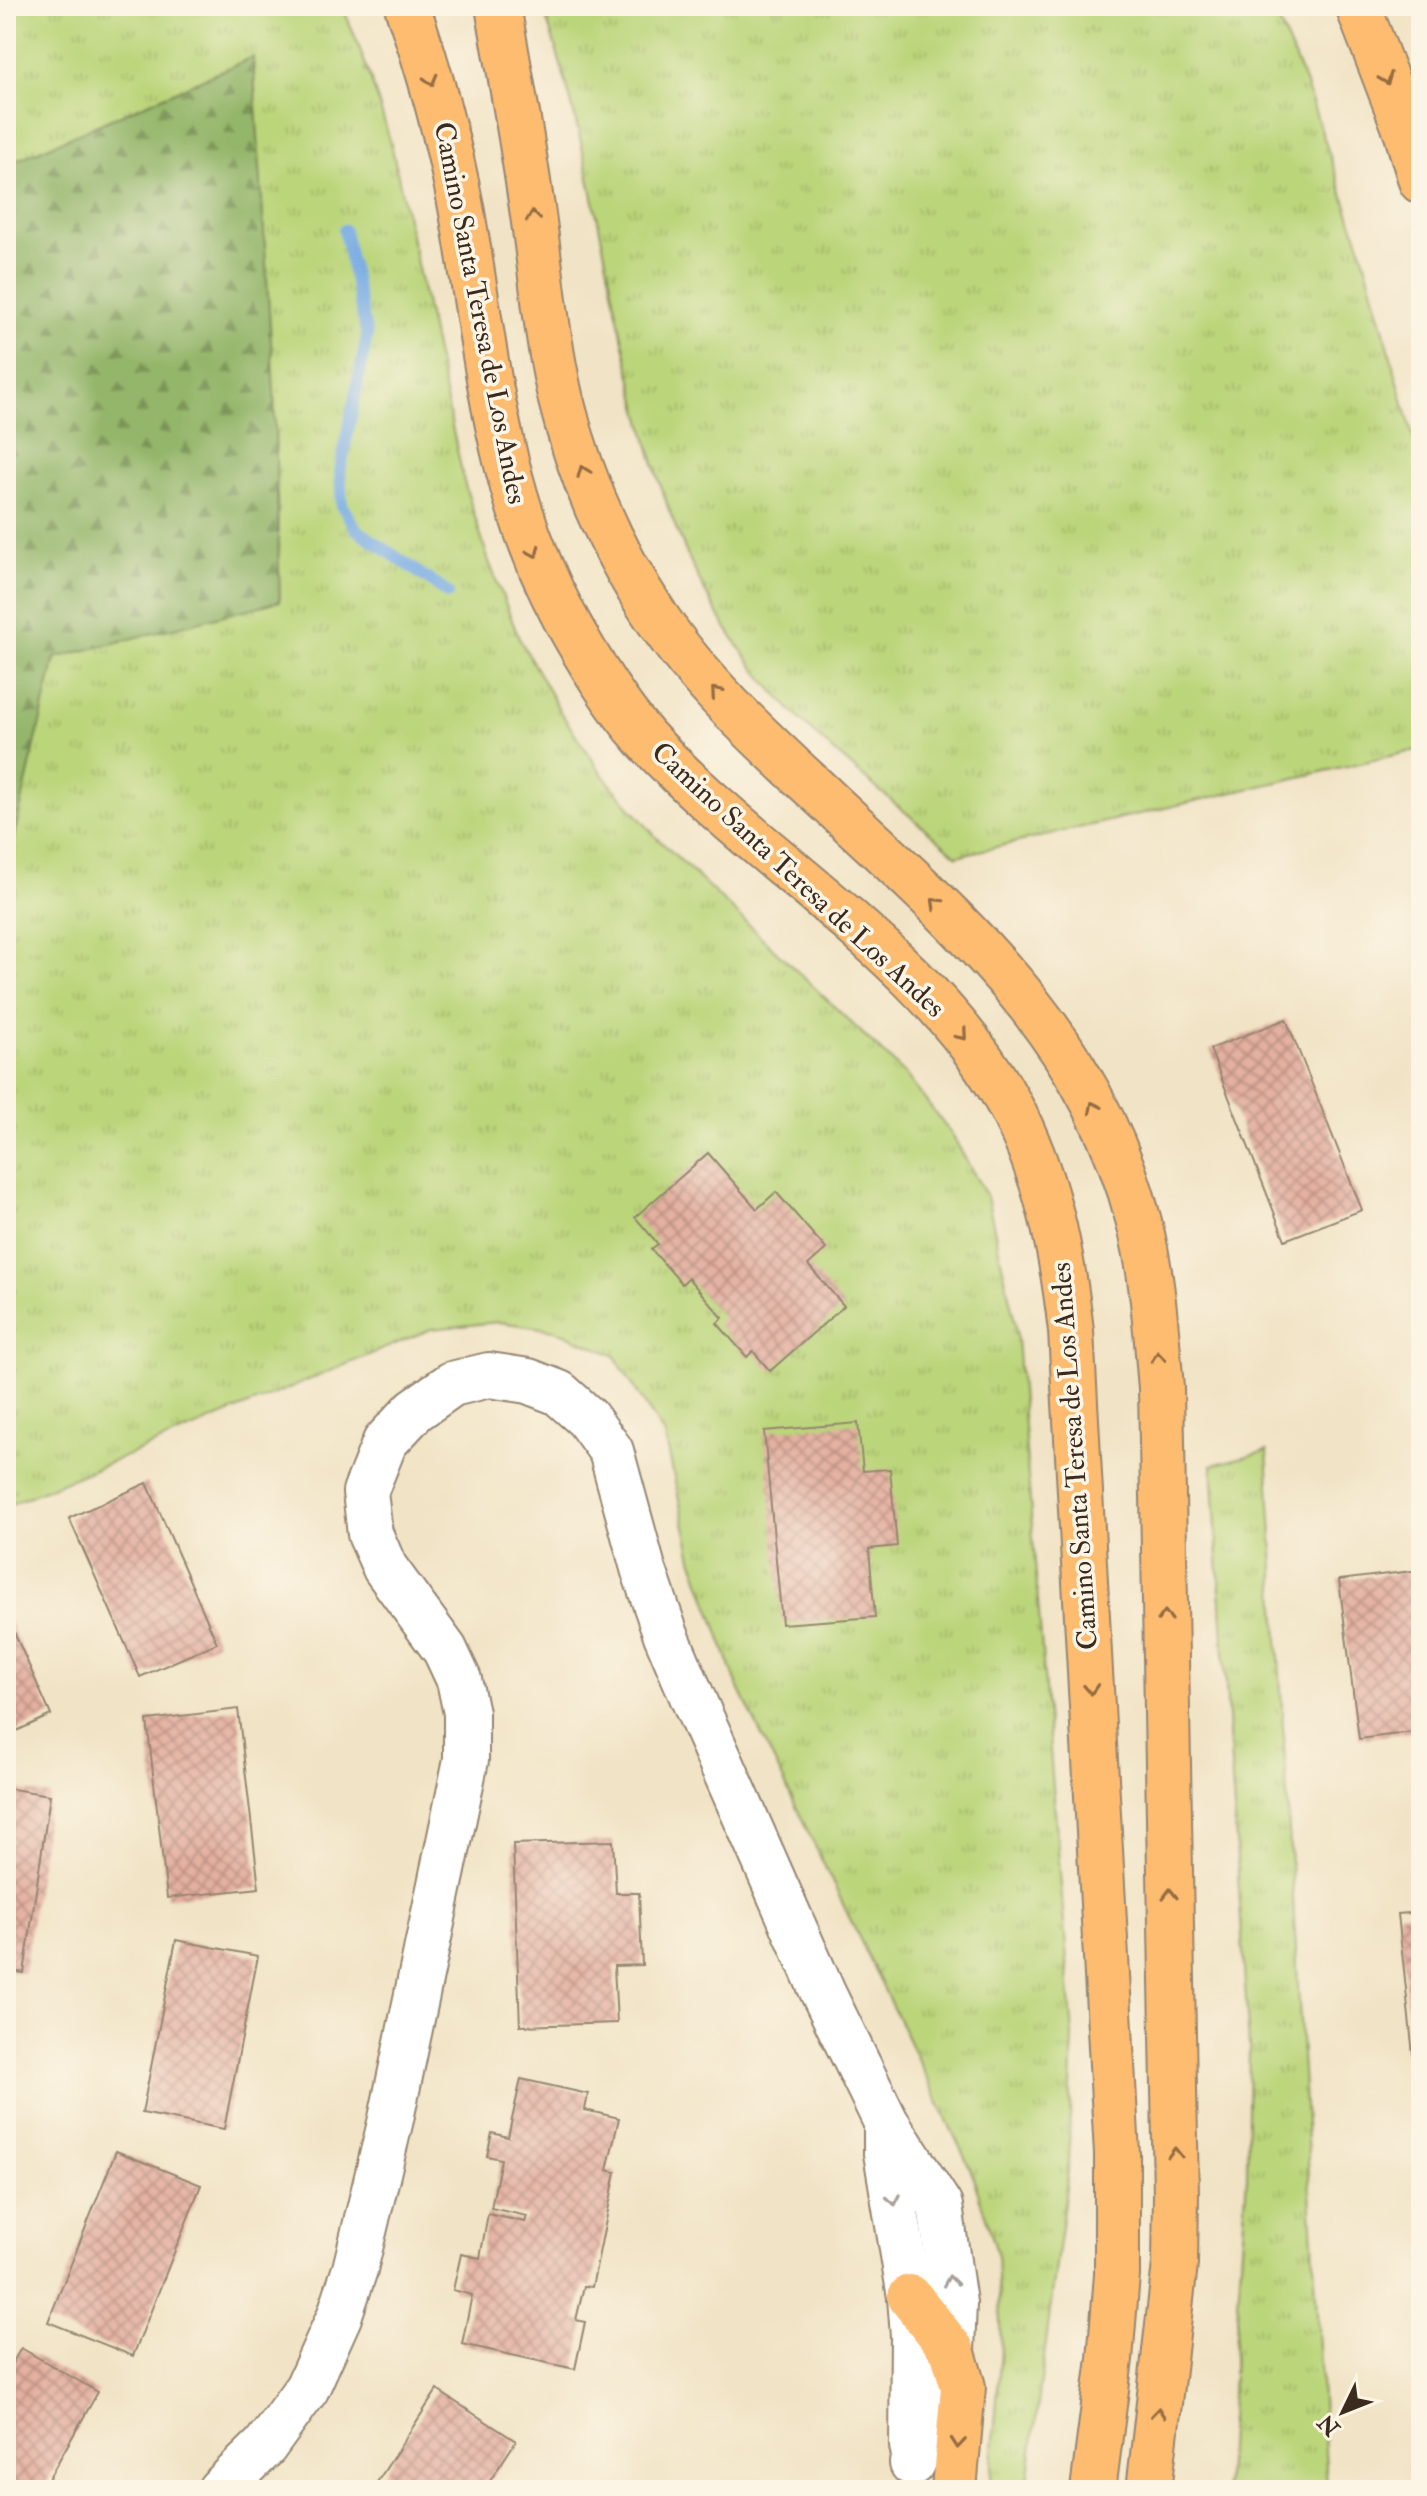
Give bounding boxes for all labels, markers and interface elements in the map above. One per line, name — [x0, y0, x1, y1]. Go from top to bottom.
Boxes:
one-way arrow — [1376, 71, 1393, 85]
one-way arrow — [422, 72, 438, 86]
street label: Camino Santa Teresa de Los Andes — [426, 119, 534, 507]
one-way arrow — [525, 209, 542, 223]
one-way arrow — [576, 465, 592, 479]
one-way arrow — [525, 544, 541, 558]
one-way arrow — [711, 686, 726, 701]
street label: Camino Santa Teresa de Los Andes — [644, 735, 952, 1025]
one-way arrow — [931, 897, 945, 912]
one-way arrow — [952, 1026, 967, 1040]
one-way arrow — [1089, 1100, 1104, 1115]
street label: Camino Santa Teresa de Los Andes — [1044, 1261, 1106, 1651]
one-way arrow — [1150, 1350, 1167, 1363]
one-way arrow — [1156, 1609, 1173, 1622]
one-way arrow — [1082, 1683, 1099, 1696]
one-way arrow — [1161, 1887, 1178, 1900]
one-way arrow — [1167, 2146, 1184, 2159]
one-way arrow — [884, 2193, 901, 2206]
one-way arrow — [942, 2275, 959, 2288]
north arrow — [1303, 2372, 1383, 2452]
one-way arrow — [1149, 2406, 1166, 2419]
text: N — [1312, 2408, 1347, 2442]
one-way arrow — [950, 2437, 967, 2450]

